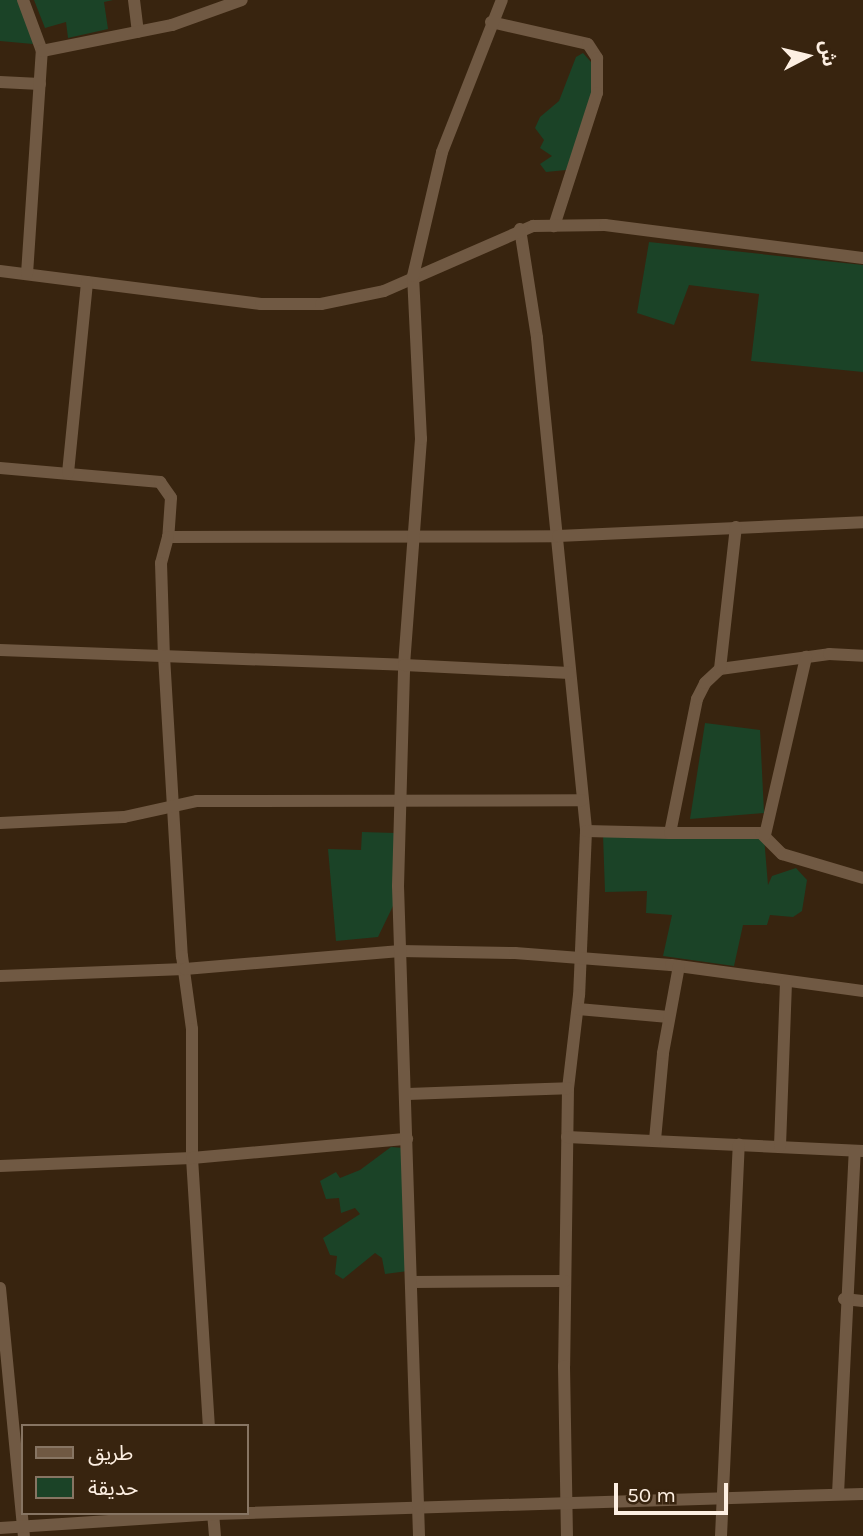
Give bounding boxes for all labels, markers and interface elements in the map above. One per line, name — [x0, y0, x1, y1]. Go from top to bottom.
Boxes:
north arrow — [772, 21, 842, 91]
text: ش — [815, 39, 840, 68]
legend — [21, 1424, 248, 1515]
text: طريق — [88, 1441, 133, 1465]
scale bar — [618, 1470, 732, 1514]
text: حديقة — [88, 1476, 138, 1500]
text: 50 m — [627, 1483, 676, 1507]

